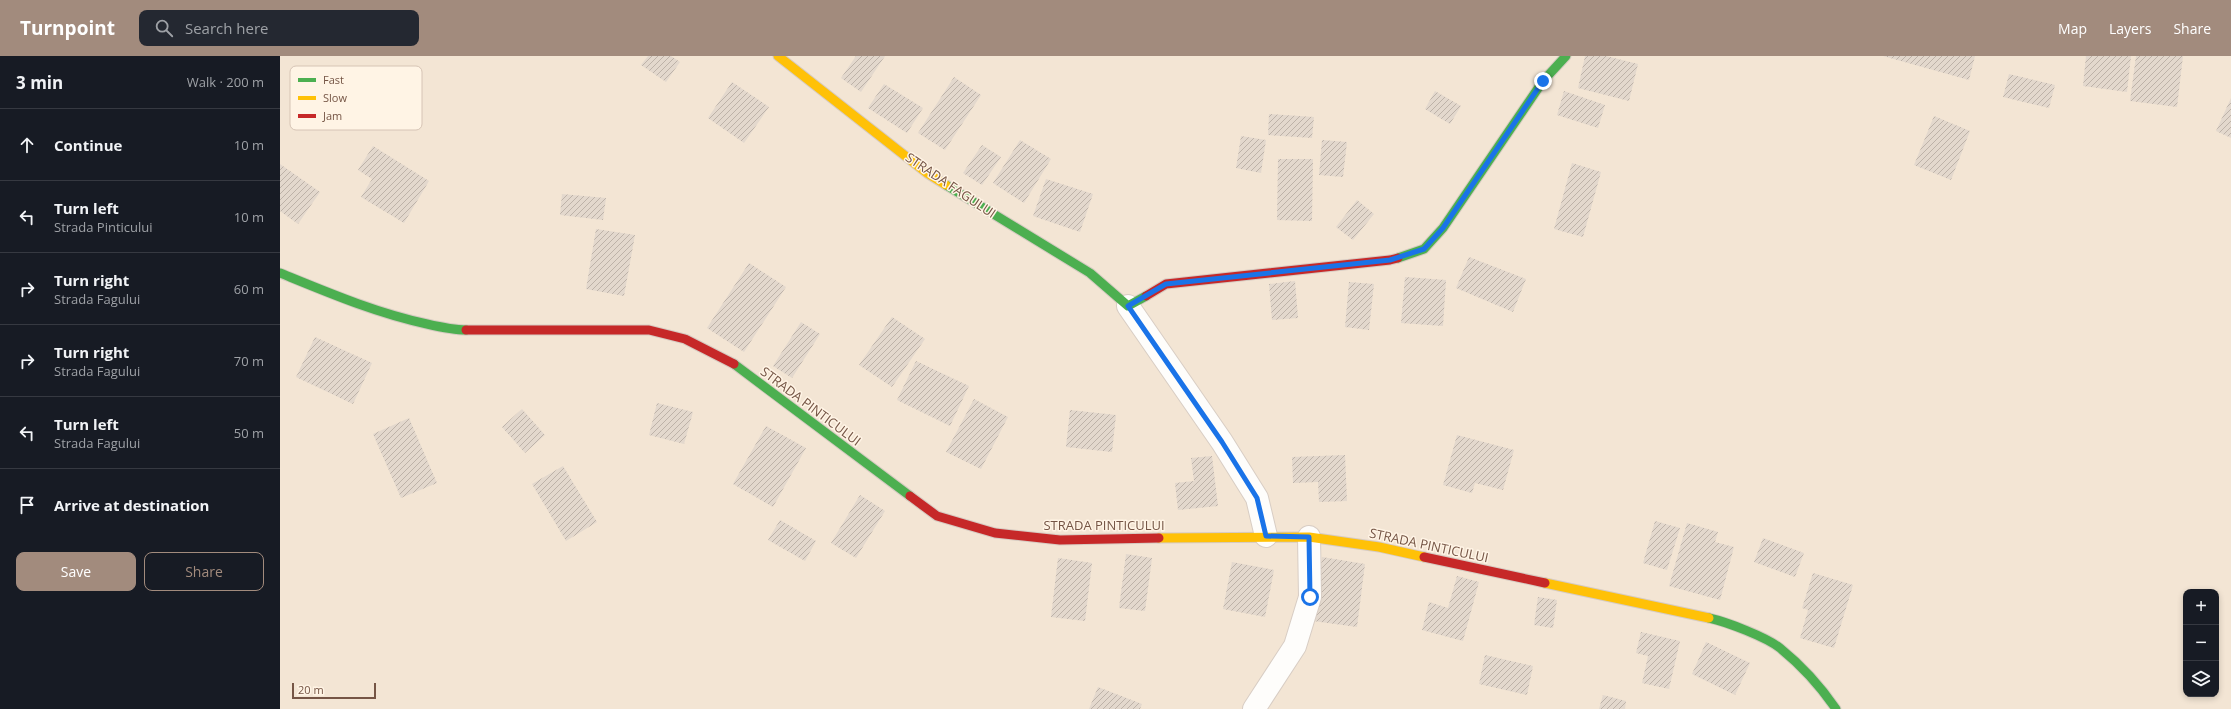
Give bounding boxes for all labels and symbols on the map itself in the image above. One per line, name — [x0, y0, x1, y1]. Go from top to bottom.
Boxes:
legend — [290, 66, 422, 130]
text: Fast — [323, 72, 344, 87]
route end — [1534, 72, 1552, 90]
text: Slow — [323, 90, 347, 105]
text: Jam — [322, 108, 342, 123]
street label: STRADA FAGULUI — [902, 148, 1000, 222]
street label: STRADA PINTICULUI — [757, 362, 865, 450]
street label: STRADA PINTICULUI — [1043, 516, 1165, 534]
street label: STRADA PINTICULUI — [1368, 524, 1490, 566]
route start — [1301, 588, 1319, 606]
scale bar — [292, 681, 376, 700]

